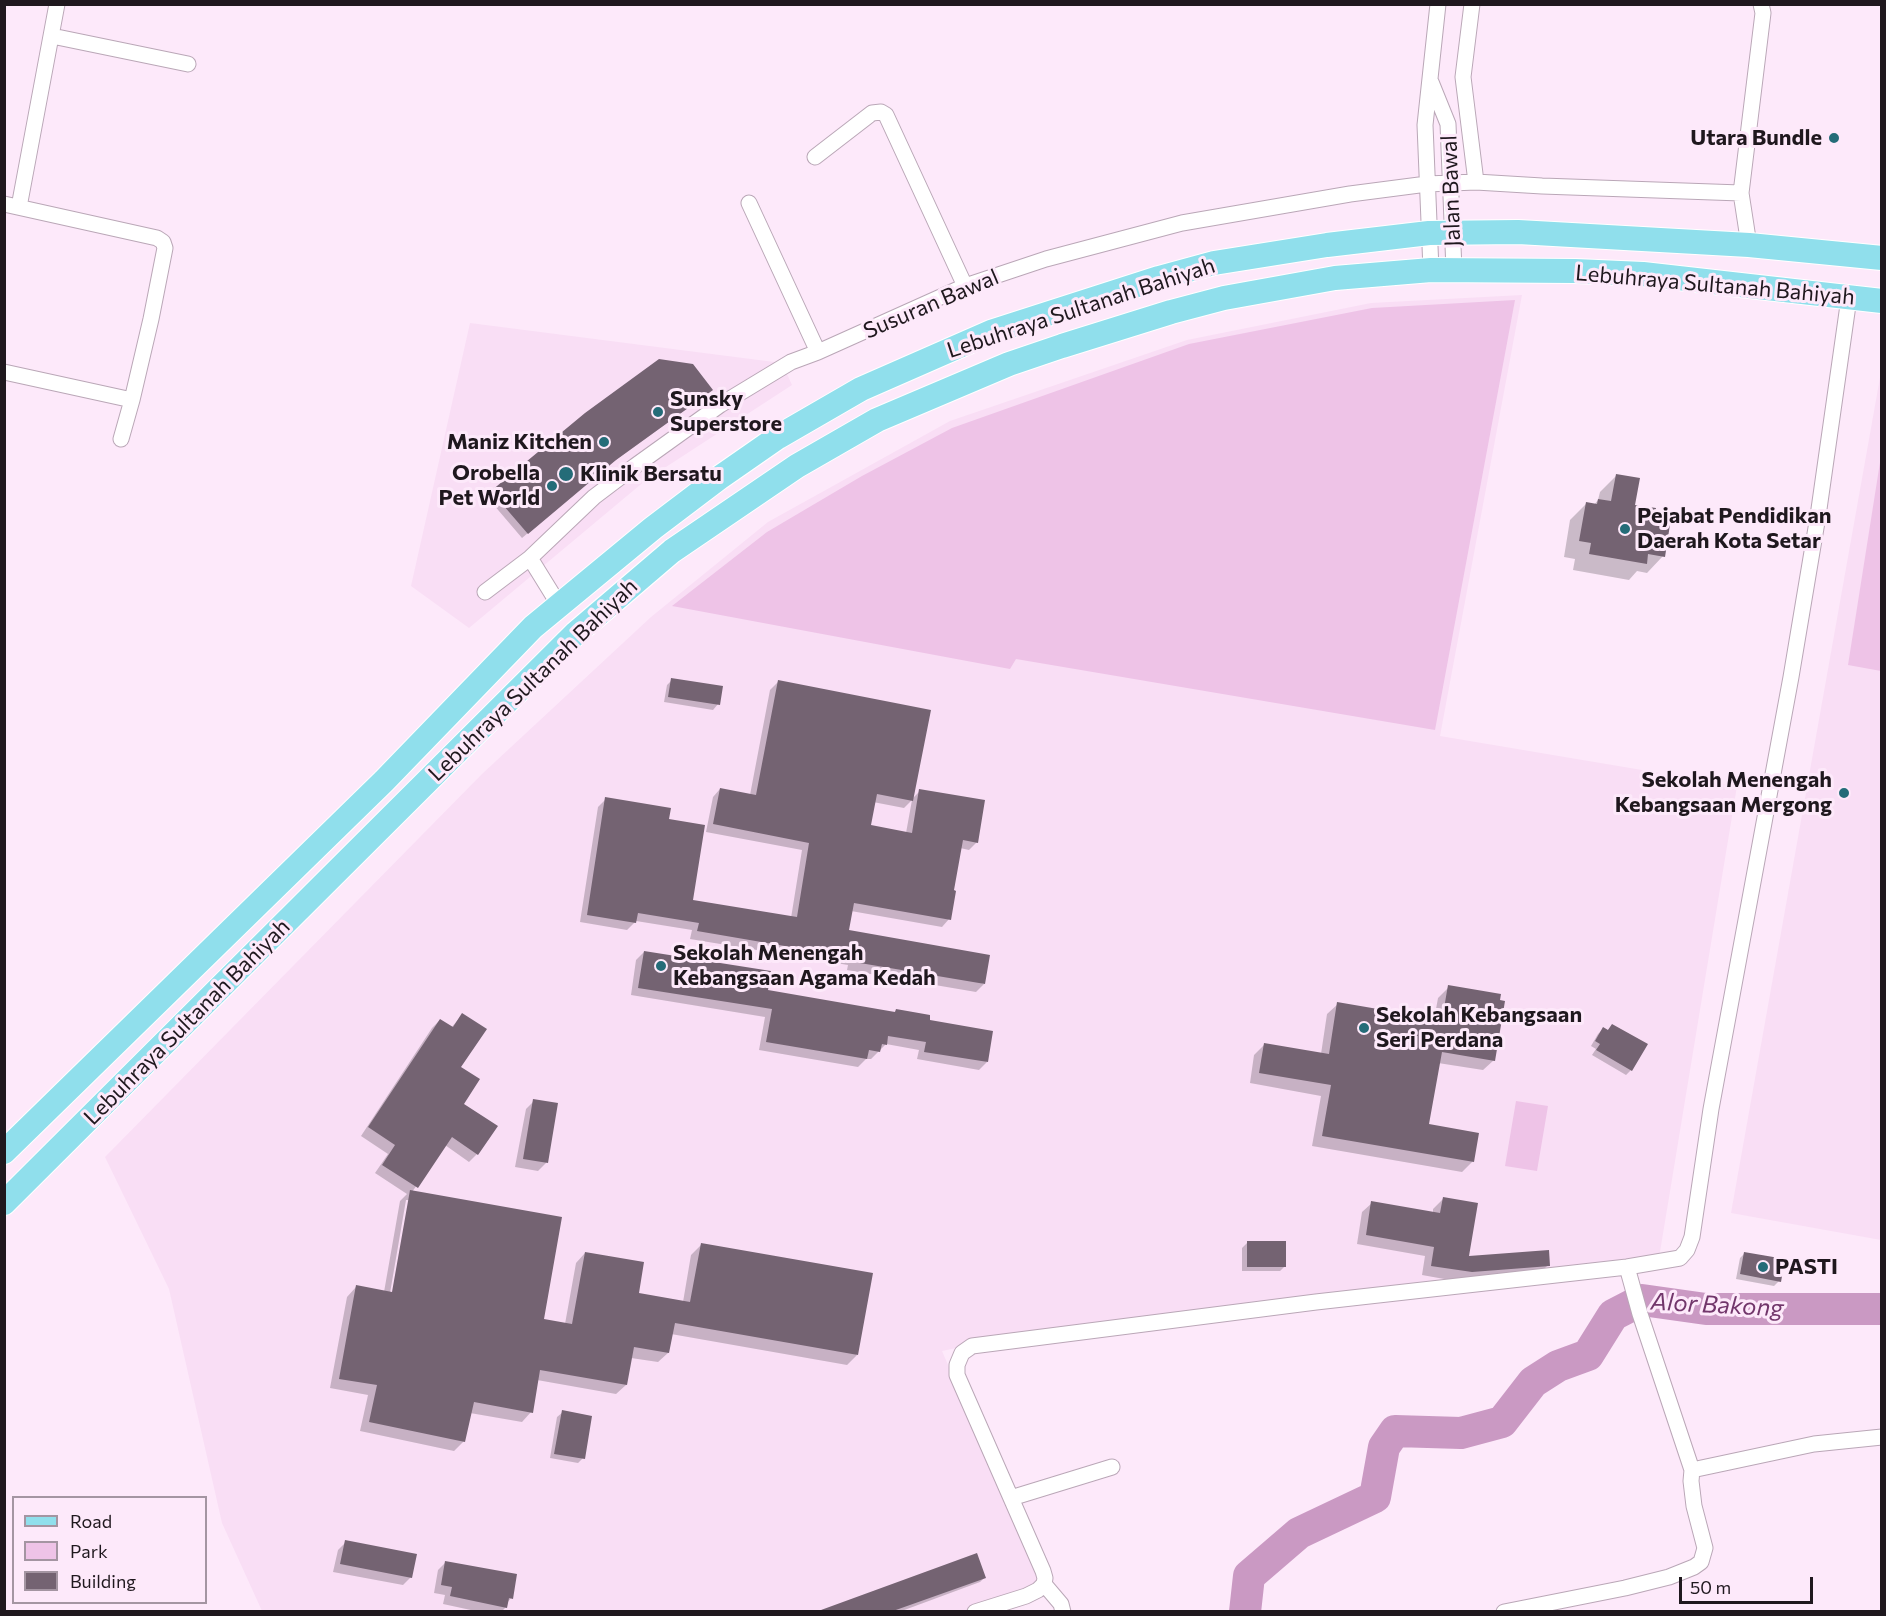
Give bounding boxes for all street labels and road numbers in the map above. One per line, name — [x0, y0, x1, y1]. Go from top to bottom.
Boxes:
street label: Jalan Bawal — [1436, 135, 1466, 247]
street label: Lebuhraya Sultanah Bahiyah — [944, 252, 1218, 364]
street label: Lebuhraya Sultanah Bahiyah — [1574, 260, 1856, 310]
street label: Susuran Bawal — [859, 264, 1003, 344]
street label: Lebuhraya Sultanah Bahiyah — [423, 573, 643, 787]
street label: Lebuhraya Sultanah Bahiyah — [79, 914, 295, 1130]

